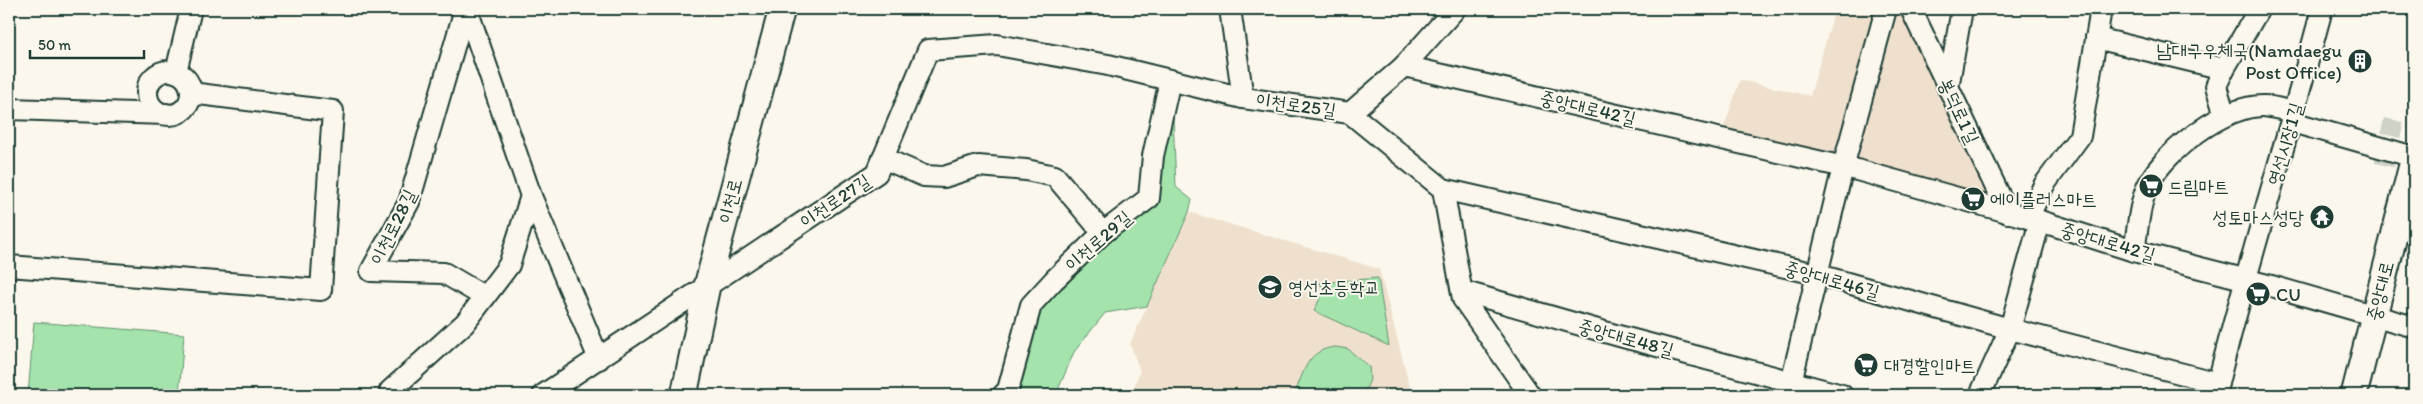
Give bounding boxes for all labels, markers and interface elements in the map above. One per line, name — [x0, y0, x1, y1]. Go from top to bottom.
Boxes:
scale bar — [30, 28, 144, 60]
text: 50 m — [38, 36, 71, 54]
place label: 남대구우체국(Namdaegu Post Office) — [2156, 39, 2342, 84]
building icon: 남대구우체국(Namdaegu Post Office) — [2347, 48, 2373, 74]
street label: 봉덕로1길 — [1934, 74, 1984, 148]
street label: 중앙대로42길 — [1538, 86, 1638, 130]
street label: 이천로25길 — [1254, 88, 1338, 122]
street label: 영선시장1길 — [2262, 100, 2308, 188]
street label: 이천로27길 — [795, 169, 875, 233]
supermarket icon: 드림마트 — [2138, 173, 2164, 199]
place label: 드림마트 — [2168, 175, 2229, 198]
street label: 이천로 — [713, 176, 747, 226]
street label: 이천로28길 — [365, 185, 421, 269]
supermarket icon: 에이플러스마트 — [1960, 186, 1986, 212]
place label: 에이플러스마트 — [1990, 188, 2097, 211]
temple icon: 성토마스성당 — [2309, 204, 2335, 230]
street label: 이천로29길 — [1060, 206, 1136, 276]
place label: 성토마스성당 — [2212, 206, 2304, 229]
street label: 중앙대로42길 — [2058, 217, 2158, 267]
street label: 중앙대로46길 — [1782, 256, 1882, 304]
street label: 중앙대로 — [2361, 259, 2399, 323]
school or university icon: 영선초등학교 — [1257, 274, 1283, 300]
place label: 영선초등학교 — [1288, 276, 1380, 299]
supermarket icon: CU — [2245, 281, 2271, 307]
place label: CU — [2276, 283, 2301, 306]
street label: 중앙대로48길 — [1576, 314, 1676, 362]
supermarket icon: 대경할인마트 — [1853, 352, 1879, 378]
place label: 대경할인마트 — [1884, 354, 1976, 377]

